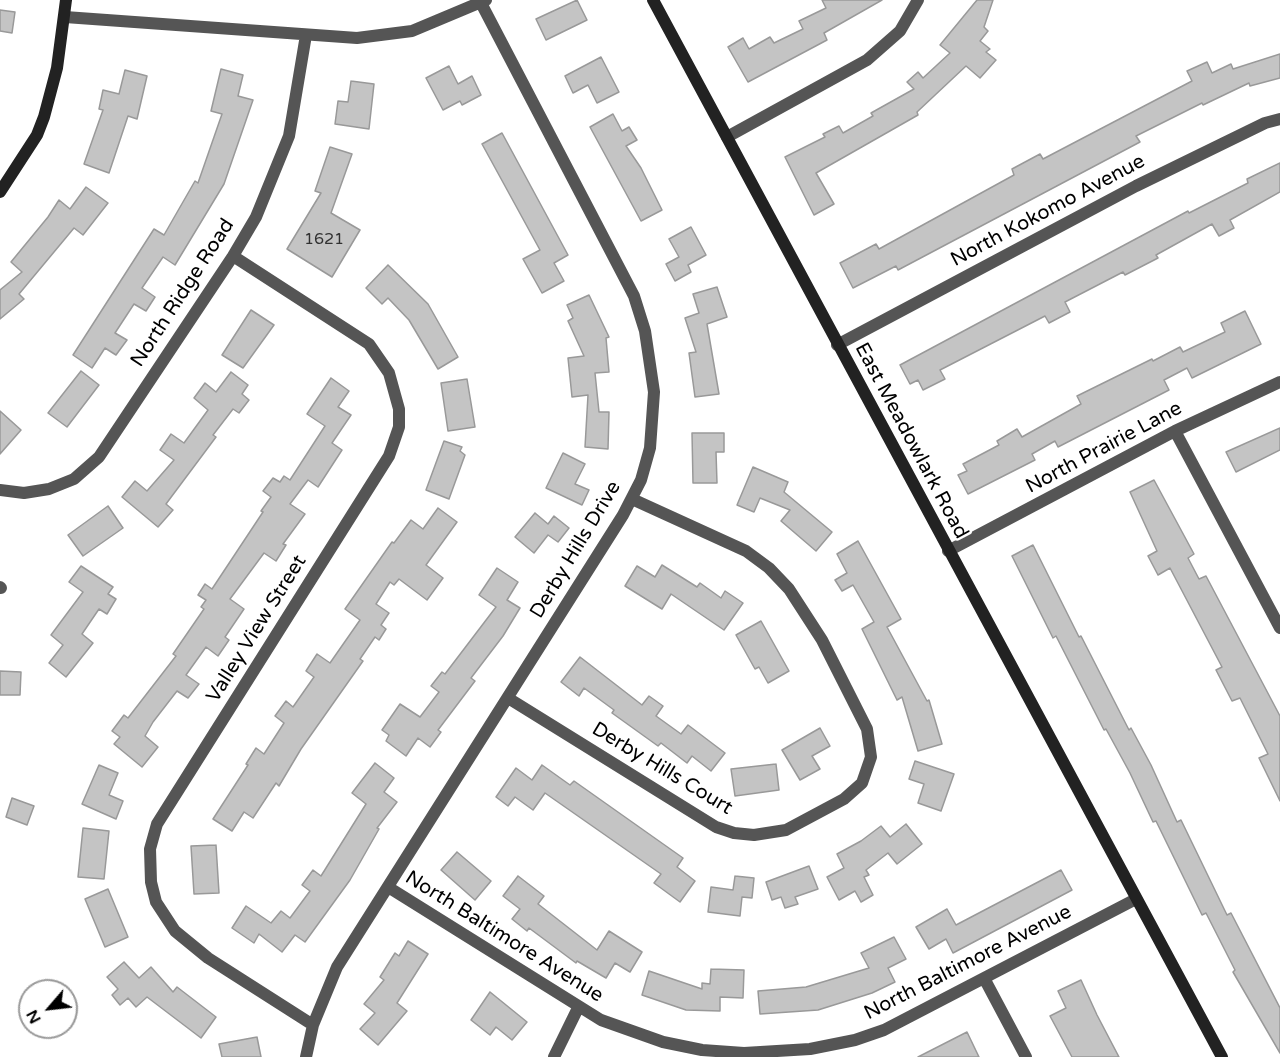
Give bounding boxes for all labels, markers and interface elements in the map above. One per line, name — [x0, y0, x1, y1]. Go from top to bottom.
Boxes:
street label: North Kokomo Avenue — [947, 150, 1149, 272]
street label: North Ridge Road — [126, 214, 240, 372]
house number: 1621 — [304, 230, 344, 250]
street label: East Meadowlark Road — [849, 339, 973, 543]
street label: North Prairie Lane — [1022, 397, 1186, 499]
street label: Derby Hills Drive — [526, 477, 626, 623]
street label: Valley View Street — [202, 551, 312, 707]
street label: Derby Hills Court — [587, 718, 737, 820]
street label: North Baltimore Avenue — [400, 866, 608, 1008]
street label: North Baltimore Avenue — [860, 900, 1076, 1026]
north arrow — [18, 979, 78, 1039]
text: N — [22, 1006, 46, 1027]

